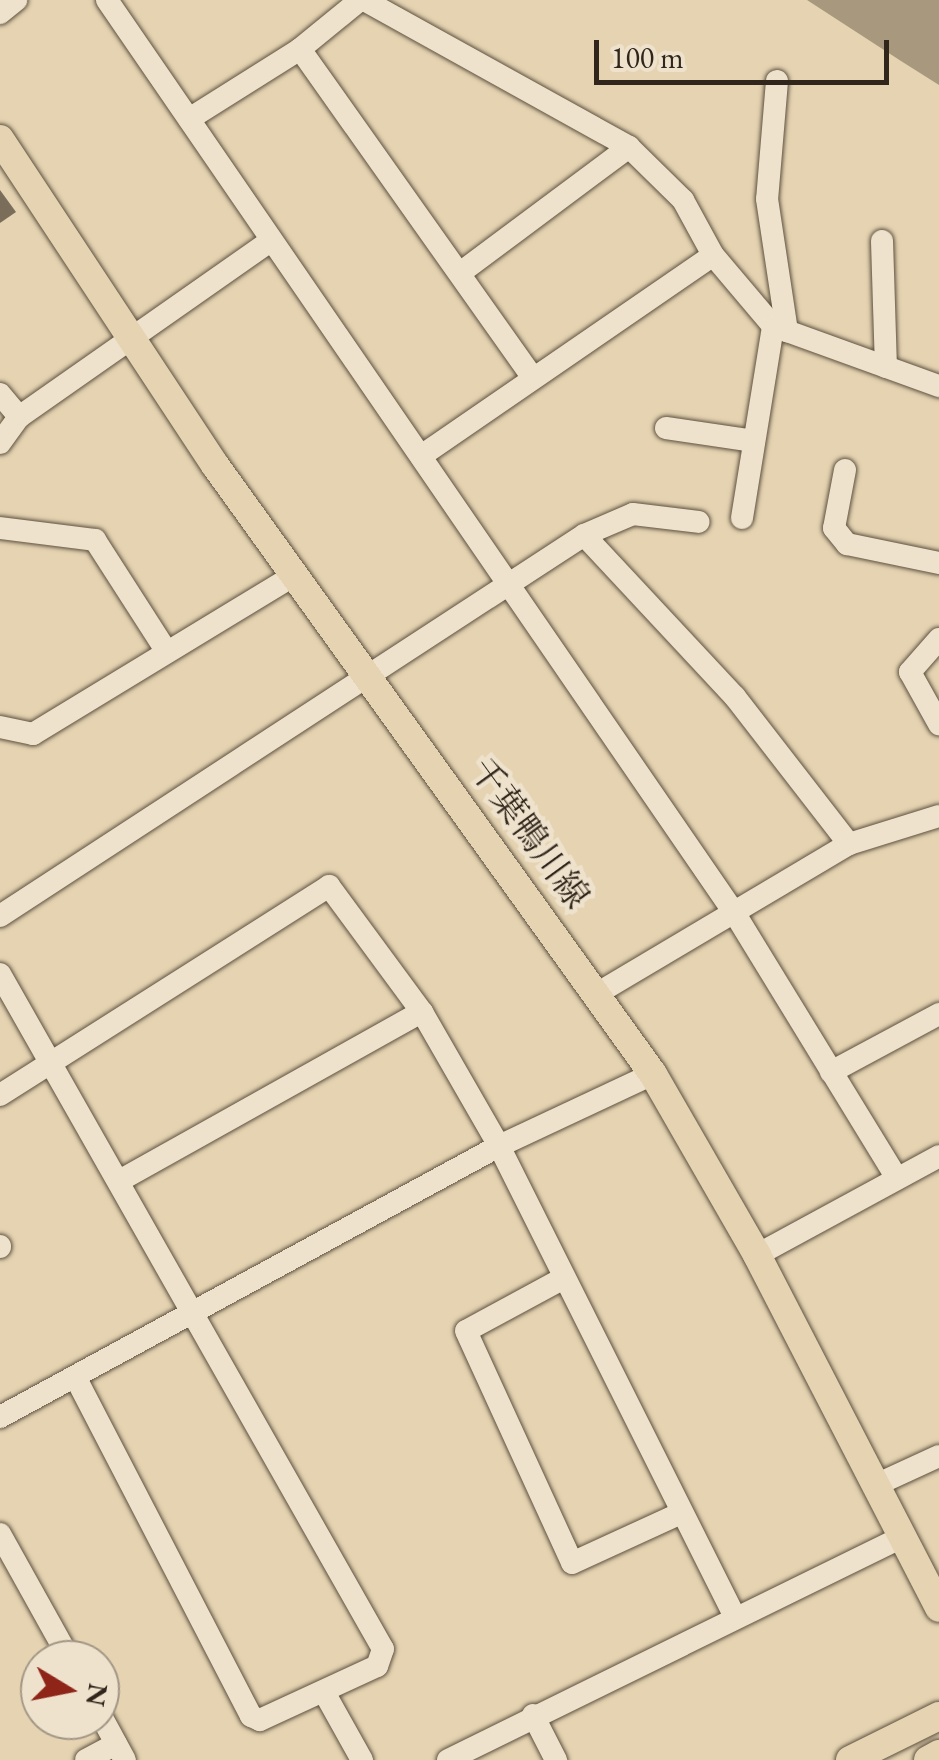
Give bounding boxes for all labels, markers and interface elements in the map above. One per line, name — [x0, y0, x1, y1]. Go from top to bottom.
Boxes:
scale bar — [599, 20, 894, 82]
text: 100 m — [611, 38, 684, 77]
street label: 千葉鴨川線 — [462, 750, 598, 916]
north arrow — [20, 1640, 120, 1740]
text: N — [78, 1681, 117, 1709]

